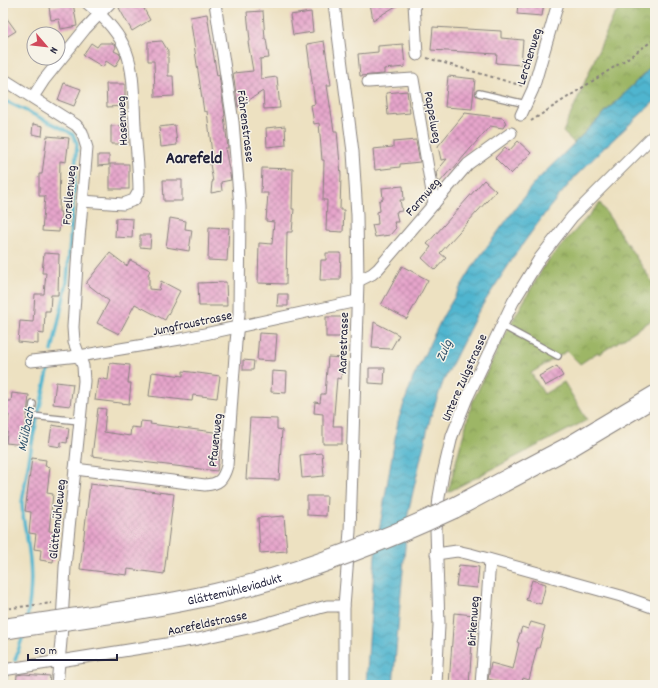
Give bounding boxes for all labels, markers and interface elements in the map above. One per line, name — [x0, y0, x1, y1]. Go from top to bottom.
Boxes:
north arrow — [26, 26, 66, 66]
street label: Lerchenweg — [513, 26, 548, 88]
text: N — [44, 44, 61, 56]
street label: Fährenstrasse — [231, 89, 258, 164]
street label: Pappelweg — [418, 90, 446, 145]
street label: Hasenweg — [113, 95, 134, 146]
district label: Aarefeld — [166, 148, 222, 172]
street label: Forellenweg — [58, 164, 83, 226]
street label: Farmweg — [402, 174, 446, 221]
street label: Jungfraustrasse — [151, 307, 234, 342]
street label: Aarestrasse — [334, 312, 355, 374]
street label: Untere Zulgstrasse — [437, 331, 493, 425]
water label: Zulg — [431, 336, 459, 365]
water label: Mülibach — [13, 405, 41, 453]
street label: Pfauenweg — [204, 412, 229, 468]
street label: Glättemühleweg — [45, 478, 72, 560]
street label: Glättemühleviadukt — [186, 569, 285, 612]
street label: Birkenweg — [463, 595, 486, 647]
street label: Aarefeldstrasse — [166, 607, 249, 642]
scale bar — [28, 636, 117, 662]
text: 50 m — [34, 643, 57, 660]

